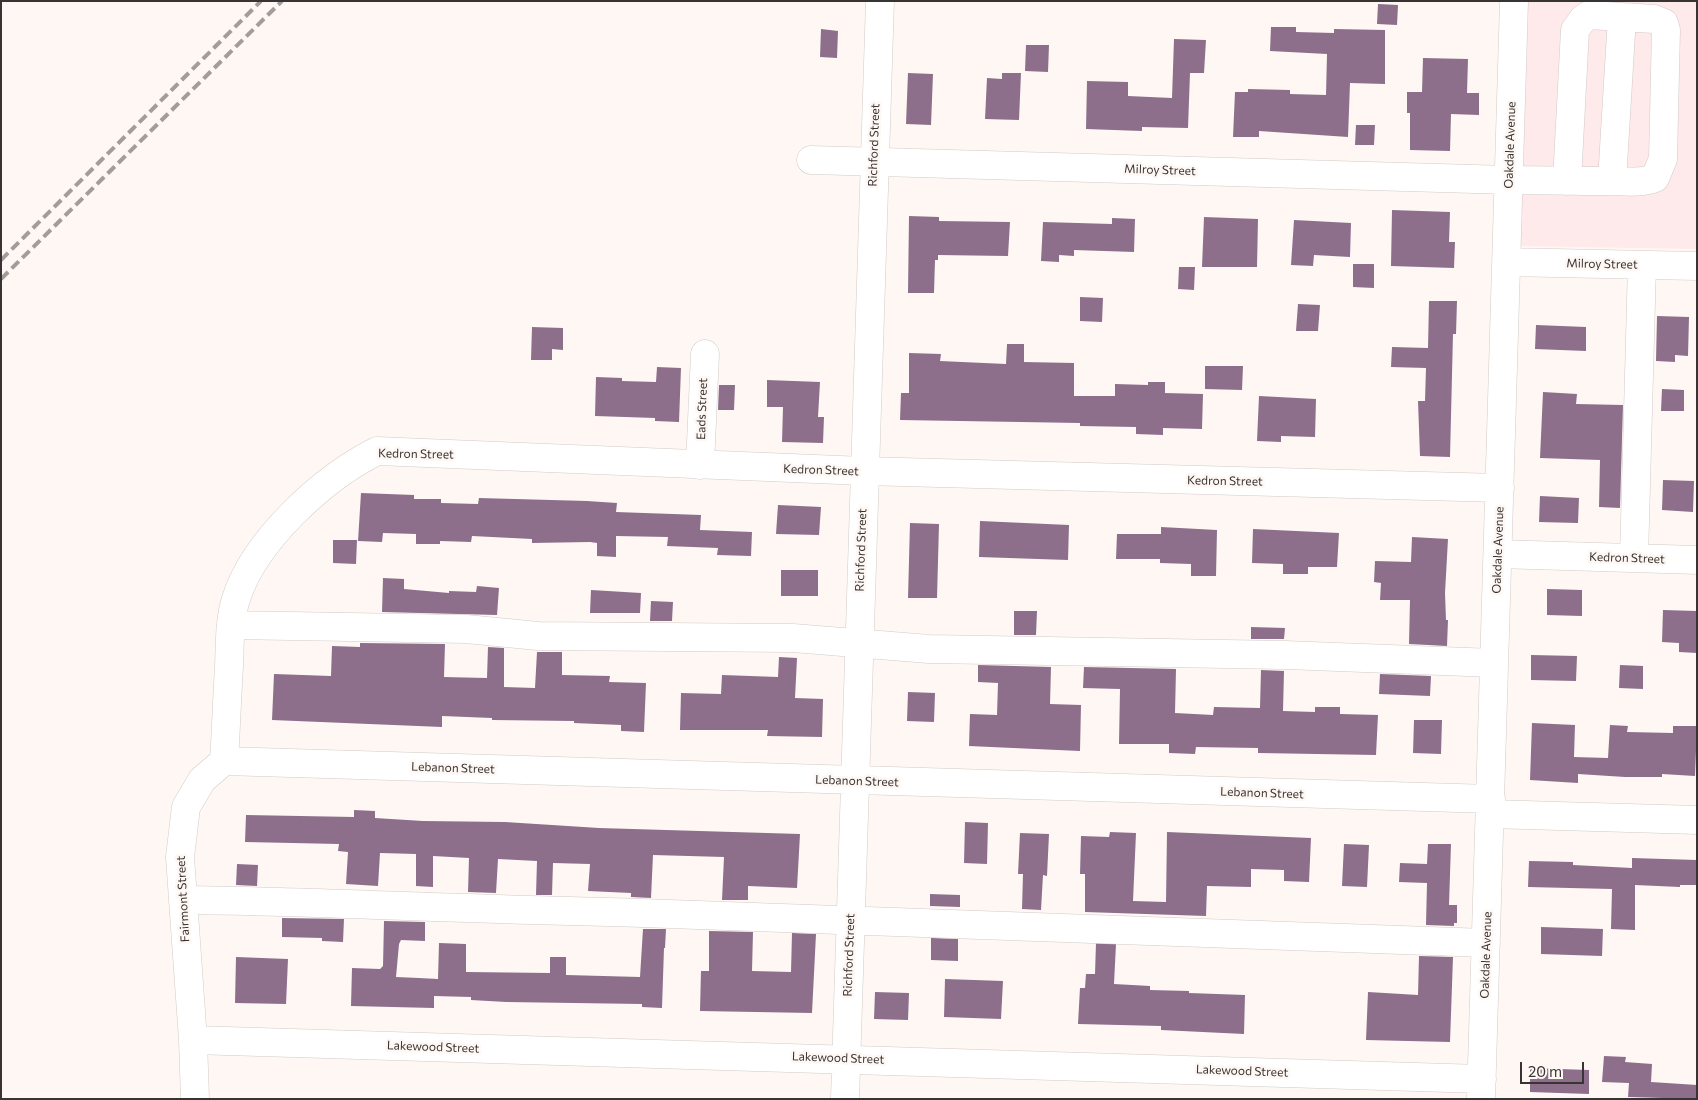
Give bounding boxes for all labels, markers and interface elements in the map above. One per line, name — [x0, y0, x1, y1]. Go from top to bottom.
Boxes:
street label: Oakdale Avenue — [1501, 101, 1519, 189]
street label: Richford Street — [865, 103, 883, 187]
street label: Milroy Street — [1124, 162, 1196, 178]
street label: Milroy Street — [1566, 256, 1638, 272]
street label: Eads Street — [694, 378, 710, 440]
street label: Kedron Street — [378, 446, 454, 462]
street label: Kedron Street — [783, 461, 859, 479]
street label: Kedron Street — [1187, 473, 1263, 489]
street label: Oakdale Avenue — [1489, 506, 1507, 594]
street label: Richford Street — [852, 508, 870, 592]
street label: Kedron Street — [1589, 549, 1665, 567]
street label: Lebanon Street — [411, 759, 495, 777]
street label: Lebanon Street — [815, 772, 899, 790]
street label: Lebanon Street — [1220, 784, 1304, 802]
street label: Fairmont Street — [174, 855, 192, 943]
street label: Oakdale Avenue — [1477, 911, 1495, 999]
street label: Richford Street — [840, 913, 858, 997]
street label: Lakewood Street — [387, 1038, 479, 1056]
street label: Lakewood Street — [792, 1049, 884, 1067]
scale bar — [1523, 1052, 1587, 1084]
street label: Lakewood Street — [1196, 1062, 1288, 1080]
text: 20 m — [1528, 1062, 1562, 1080]

